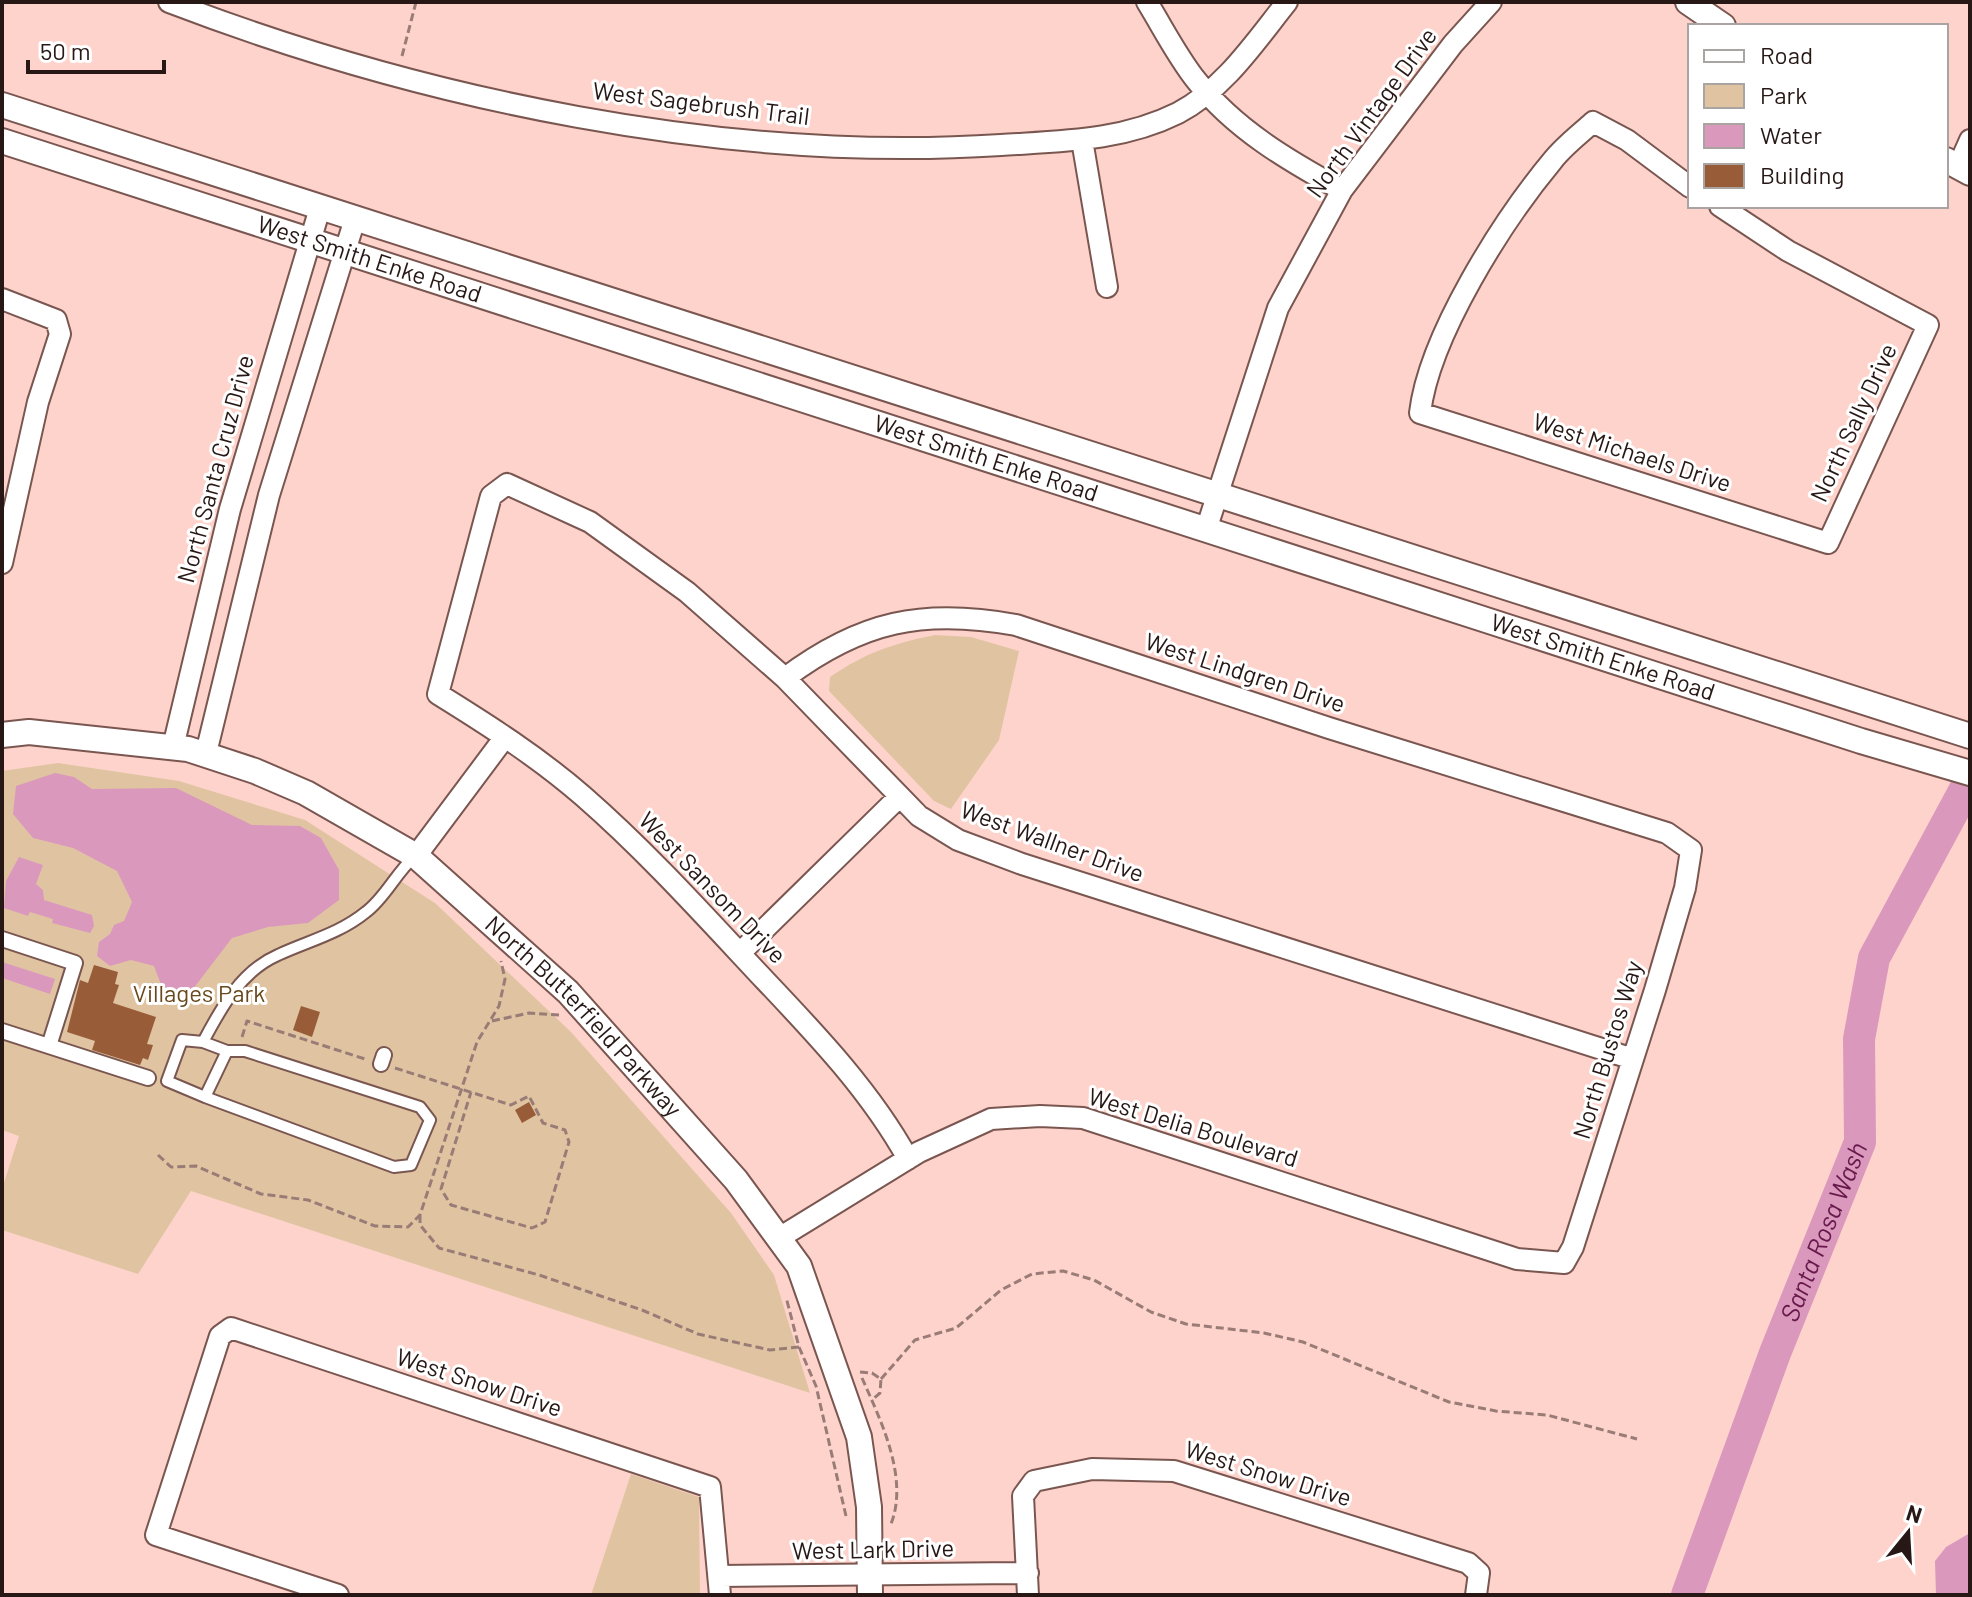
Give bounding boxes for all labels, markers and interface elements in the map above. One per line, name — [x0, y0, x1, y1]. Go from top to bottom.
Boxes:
street label: North Vintage Drive — [1299, 21, 1442, 203]
scale bar — [28, 24, 164, 74]
legend — [1688, 24, 1948, 208]
text: 50 m — [40, 36, 91, 65]
text: Road — [1760, 40, 1813, 69]
street label: West Sagebrush Trail — [591, 75, 811, 130]
text: Park — [1760, 80, 1807, 109]
text: Water — [1760, 120, 1822, 149]
text: Building — [1760, 160, 1844, 189]
street label: West Smith Enke Road — [254, 208, 486, 308]
street label: North Sally Drive — [1803, 339, 1902, 506]
street label: North Santa Cruz Drive — [170, 351, 259, 586]
street label: West Michaels Drive — [1530, 406, 1735, 497]
street label: West Smith Enke Road — [871, 407, 1102, 507]
street label: West Smith Enke Road — [1487, 606, 1719, 706]
street label: West Lindgren Drive — [1142, 626, 1349, 718]
street label: West Wallner Drive — [957, 794, 1148, 887]
street label: West Sansom Drive — [633, 805, 793, 969]
street label: North Butterfield Parkway — [480, 909, 688, 1122]
street label: North Bustos Way — [1566, 957, 1647, 1142]
park label: Villages Park — [133, 978, 265, 1007]
street label: West Delia Boulevard — [1085, 1081, 1302, 1172]
water label: Santa Rosa Wash — [1772, 1137, 1872, 1326]
street label: West Snow Drive — [393, 1341, 566, 1422]
street label: West Snow Drive — [1182, 1433, 1355, 1512]
north arrow — [1868, 1493, 1948, 1573]
text: N — [1904, 1498, 1925, 1528]
street label: West Lark Drive — [791, 1533, 954, 1564]

